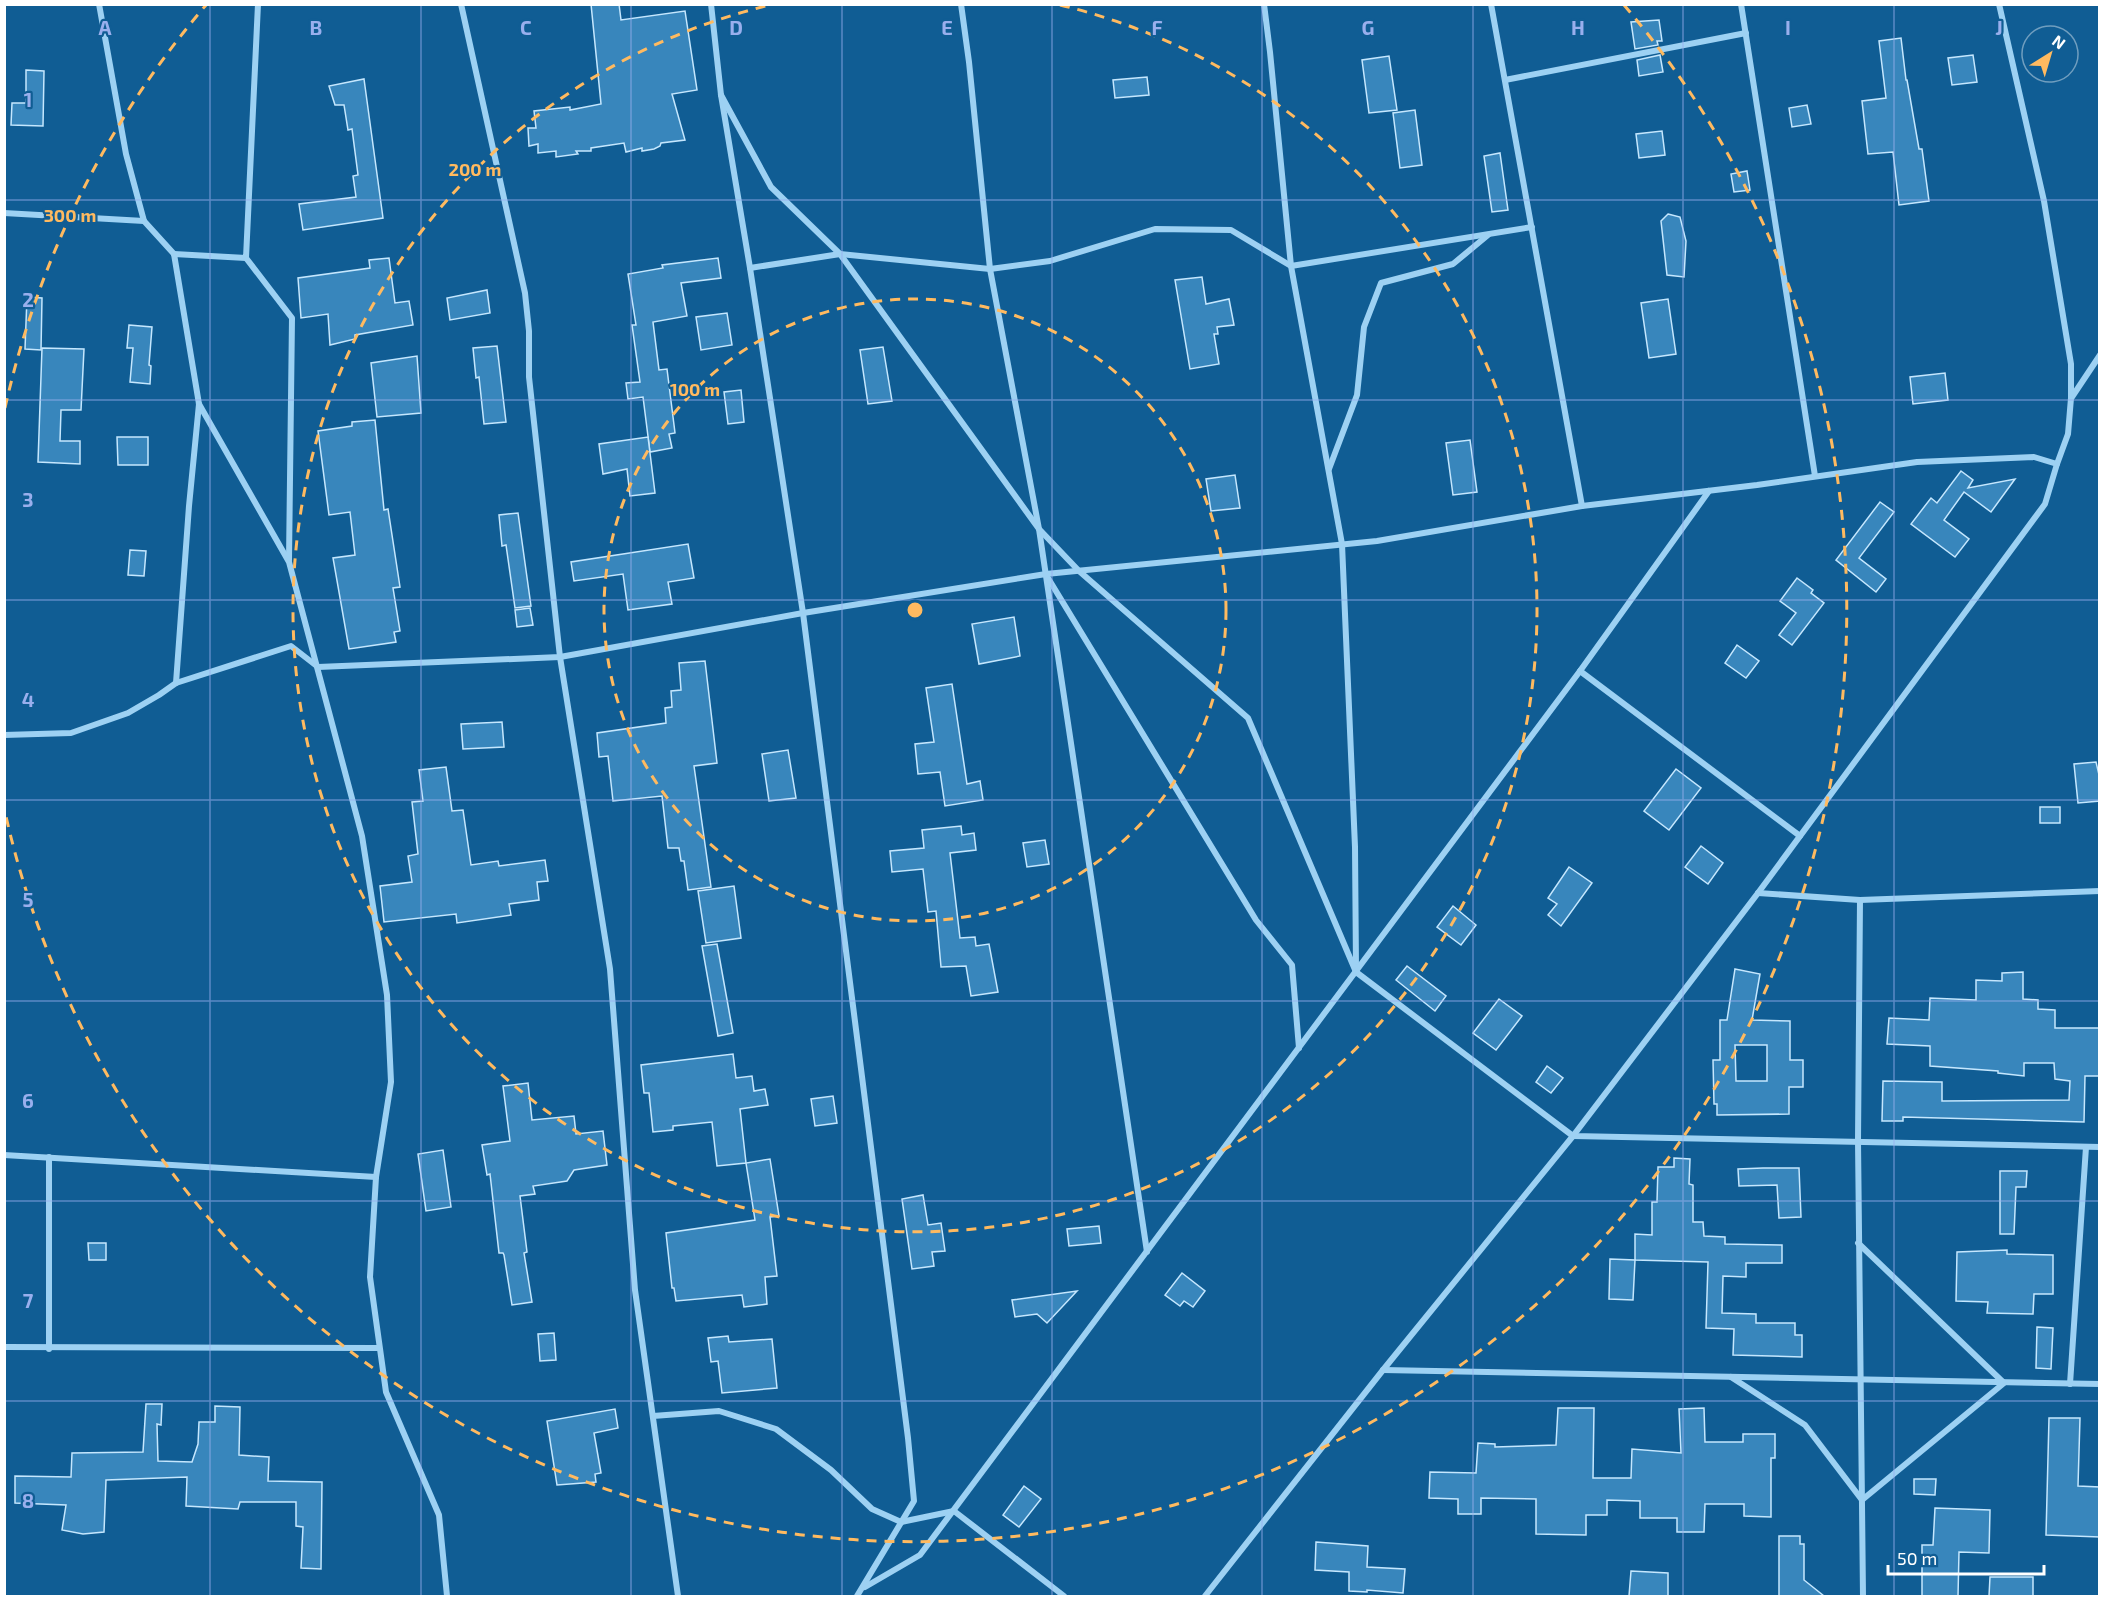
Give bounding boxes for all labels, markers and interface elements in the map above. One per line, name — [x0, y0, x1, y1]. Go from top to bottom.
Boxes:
text: A — [98, 15, 112, 39]
text: B — [310, 15, 322, 39]
text: C — [520, 15, 532, 39]
text: D — [729, 15, 743, 39]
text: E — [941, 15, 953, 39]
text: F — [1151, 15, 1163, 39]
text: G — [1362, 15, 1374, 39]
text: H — [1571, 15, 1585, 39]
text: I — [1785, 15, 1791, 39]
text: J — [1995, 15, 2003, 39]
north arrow — [2020, 24, 2080, 84]
text: N — [2049, 31, 2070, 53]
text: 1 — [24, 87, 32, 111]
text: 200 m — [449, 158, 501, 180]
text: 300 m — [44, 204, 96, 226]
text: 2 — [22, 287, 34, 311]
text: 100 m — [670, 378, 720, 400]
text: 3 — [22, 487, 34, 511]
centre of rings — [905, 600, 925, 620]
text: 4 — [22, 687, 35, 711]
text: 5 — [22, 887, 34, 911]
text: 6 — [22, 1088, 34, 1112]
text: 7 — [23, 1288, 34, 1312]
text: 8 — [22, 1488, 34, 1512]
scale bar — [1888, 1538, 2044, 1576]
text: 50 m — [1897, 1547, 1937, 1569]

